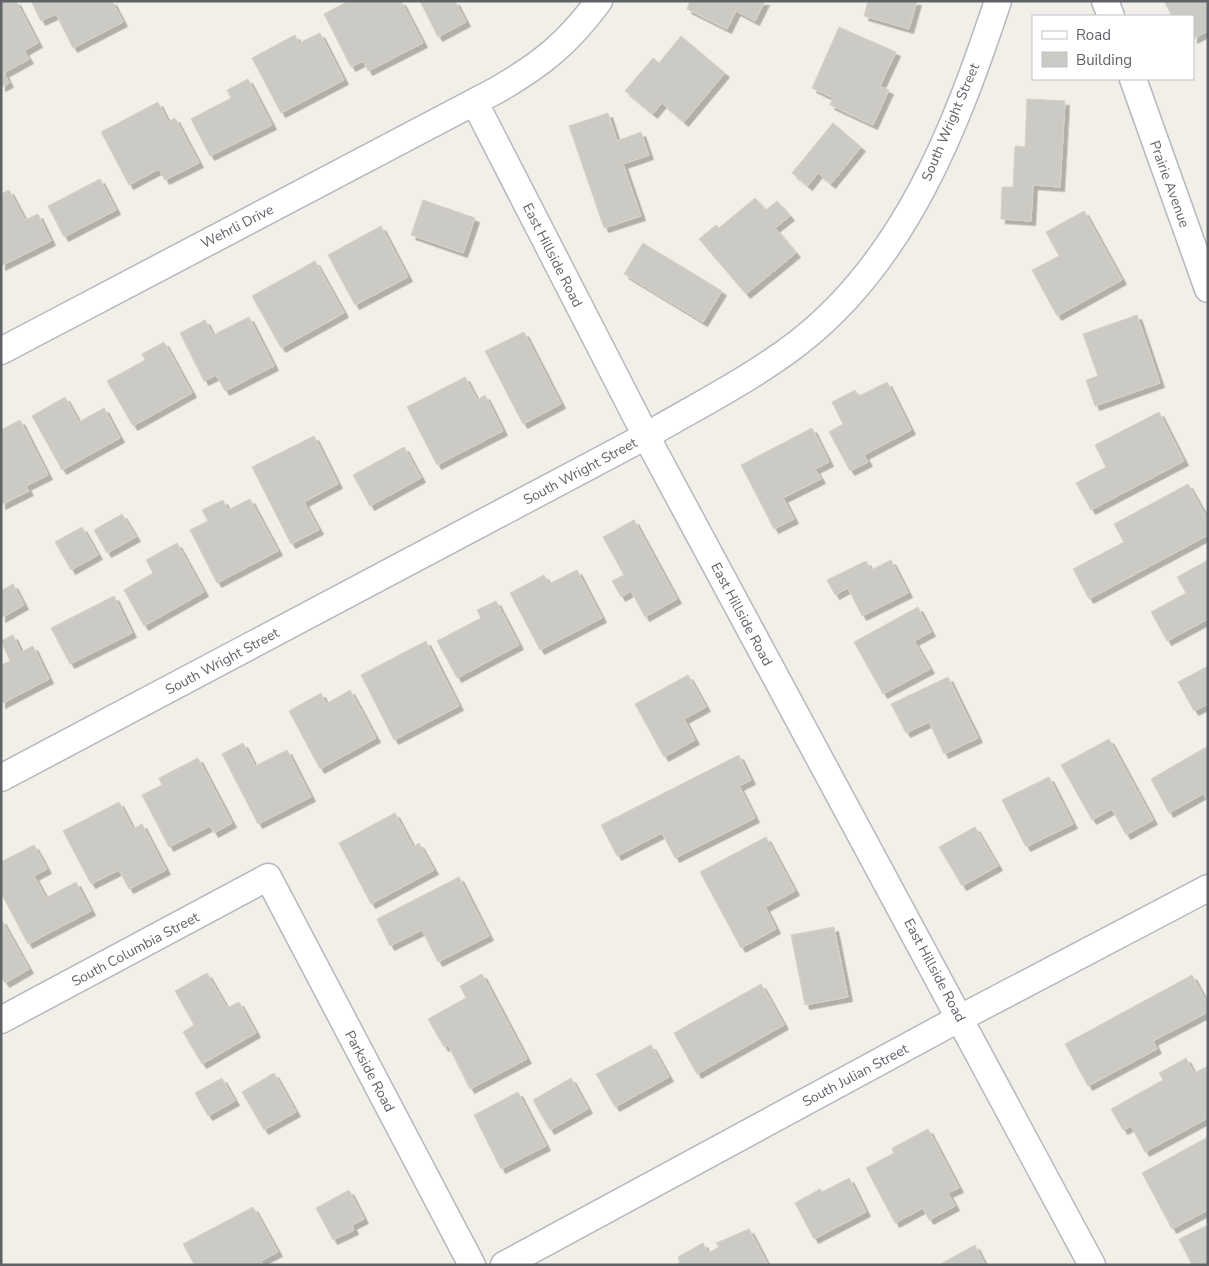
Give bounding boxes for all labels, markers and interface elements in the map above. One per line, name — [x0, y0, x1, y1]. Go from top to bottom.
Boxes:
legend — [1032, 15, 1194, 80]
text: Road — [1076, 25, 1111, 45]
text: Building — [1076, 50, 1132, 70]
street label: South Wright Street — [917, 60, 984, 184]
street label: Prairie Avenue — [1145, 138, 1194, 230]
street label: Wehrli Drive — [198, 200, 277, 253]
street label: East Hillside Road — [518, 200, 587, 311]
street label: South Wright Street — [520, 433, 641, 510]
street label: East Hillside Road — [706, 559, 777, 669]
street label: South Wright Street — [162, 623, 283, 700]
street label: South Columbia Street — [68, 908, 202, 991]
street label: East Hillside Road — [899, 915, 970, 1025]
street label: Parkside Road — [340, 1027, 399, 1115]
street label: South Julian Street — [799, 1039, 912, 1111]

